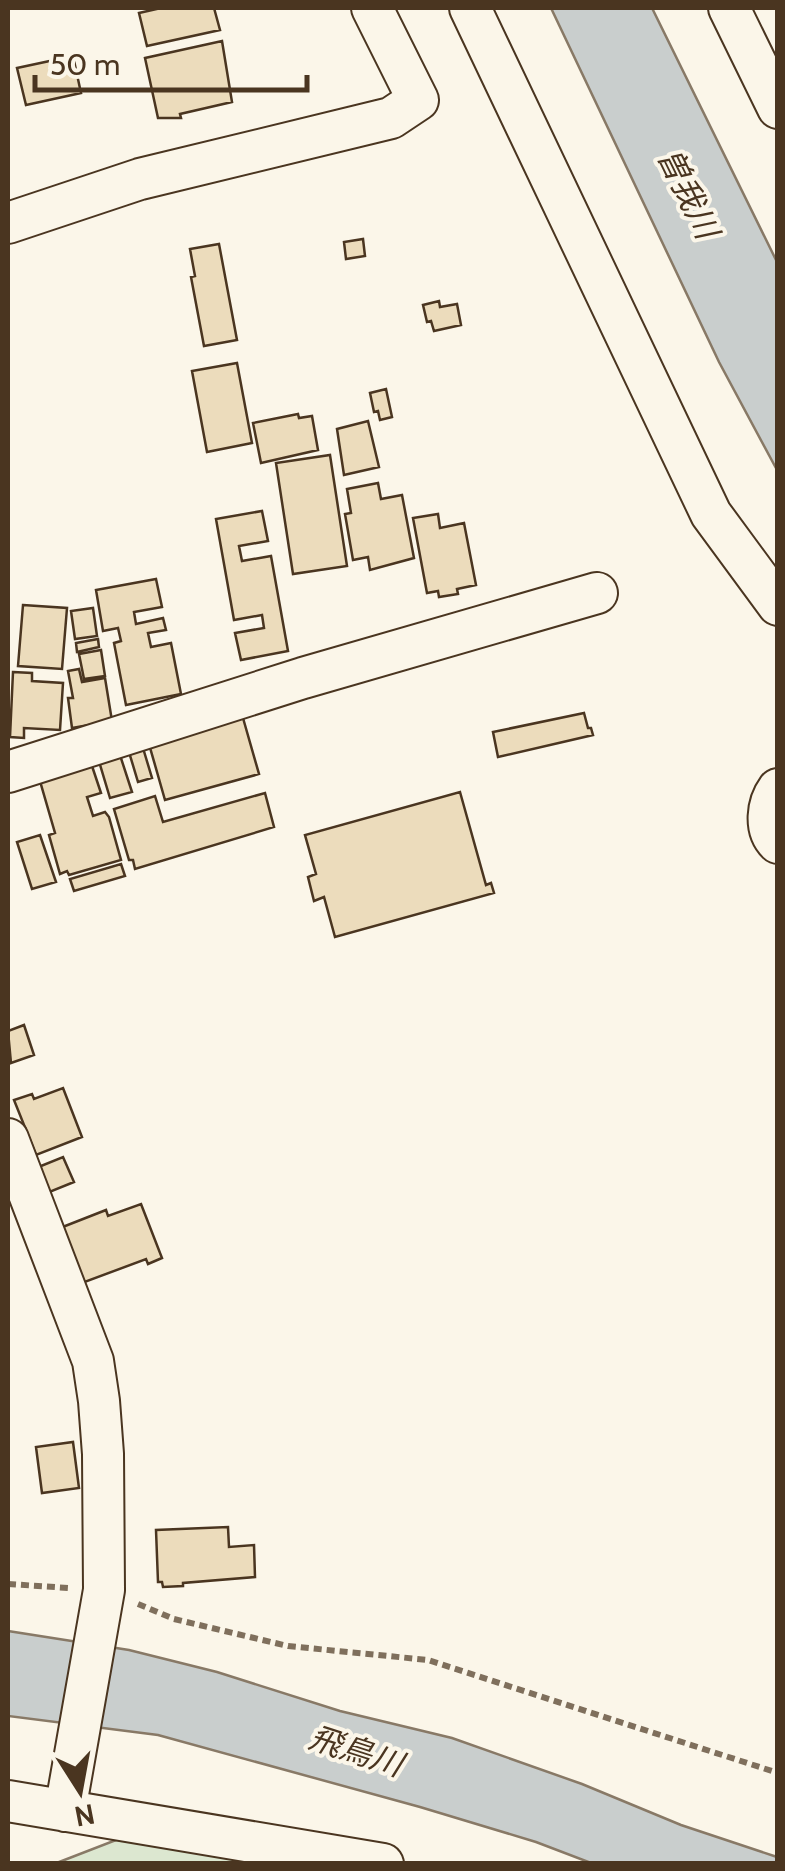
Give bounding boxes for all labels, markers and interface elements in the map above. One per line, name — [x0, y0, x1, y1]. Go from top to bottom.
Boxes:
scale bar — [35, 30, 308, 92]
text: 50 m — [50, 46, 120, 83]
water label: 曽我川 — [650, 141, 728, 247]
water label: 飛鳥川 — [304, 1717, 411, 1785]
north arrow — [30, 1741, 130, 1841]
text: N — [72, 1797, 98, 1834]

